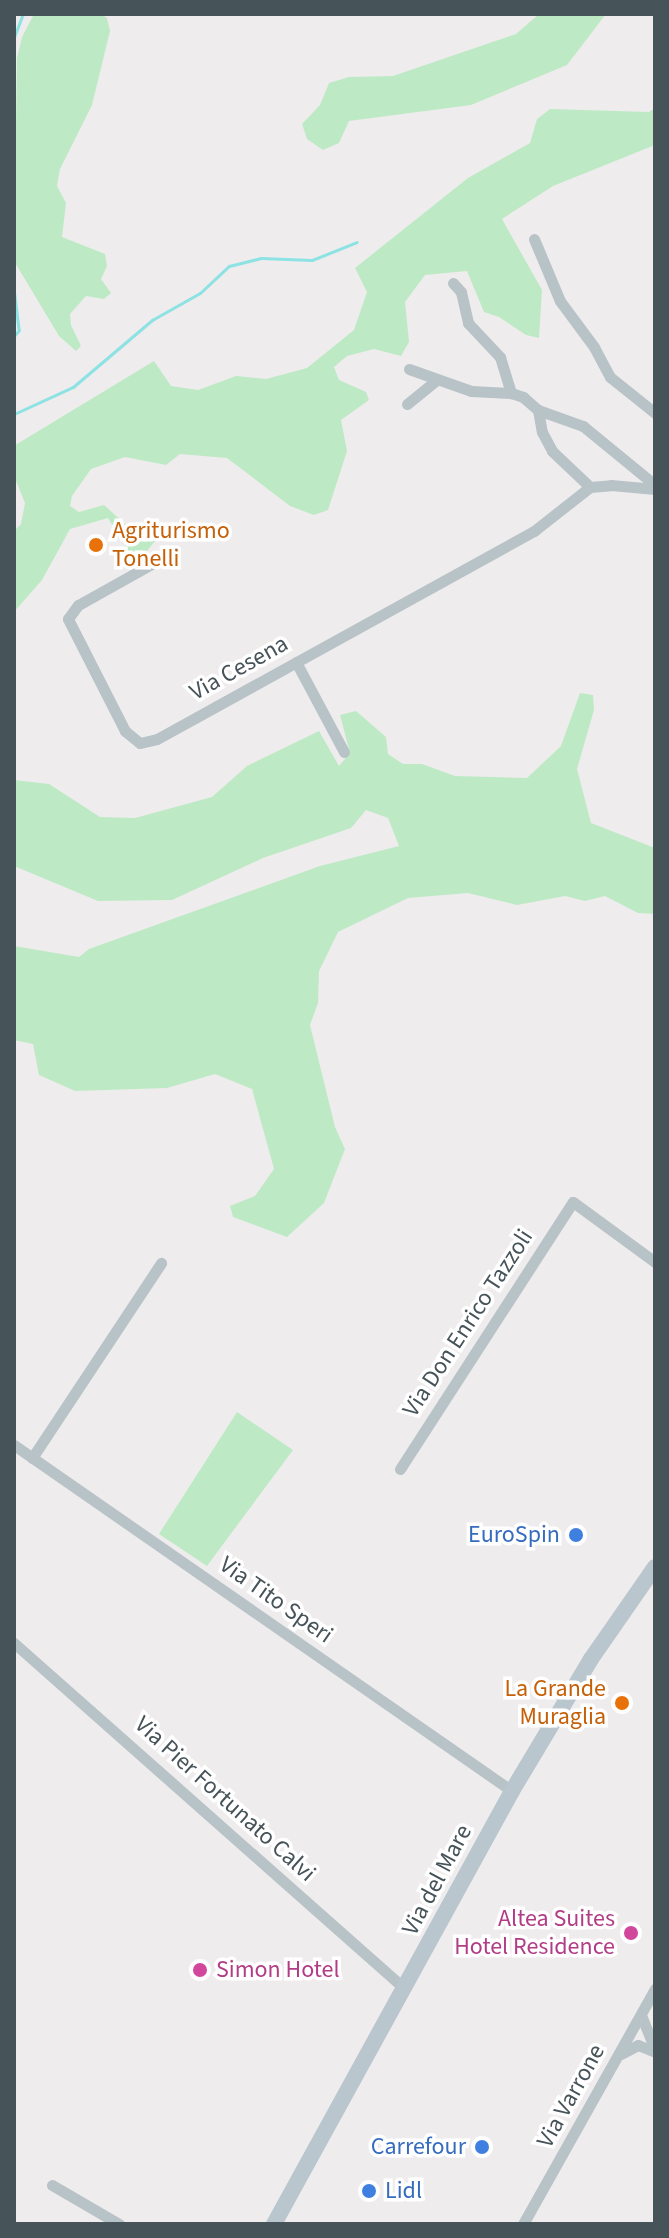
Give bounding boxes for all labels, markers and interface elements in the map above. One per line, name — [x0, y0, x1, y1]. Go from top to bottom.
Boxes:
place label: Agriturismo Tonelli — [112, 517, 230, 573]
marker: Agriturismo Tonelli — [87, 536, 105, 554]
street label: Via Cesena — [185, 629, 293, 707]
street label: Via Don Enrico Tazzoli — [397, 1224, 539, 1422]
place label: EuroSpin — [468, 1521, 560, 1549]
marker: EuroSpin — [567, 1526, 585, 1544]
street label: Via Tito Speri — [214, 1550, 338, 1650]
place label: La Grande Muraglia — [504, 1675, 606, 1731]
marker: La Grande Muraglia — [613, 1694, 631, 1712]
street label: Via Pier Fortunato Calvi — [129, 1710, 321, 1888]
street label: Via del Mare — [396, 1820, 478, 1940]
place label: Altea Suites Hotel Residence — [454, 1905, 615, 1961]
marker: Altea Suites Hotel Residence — [622, 1924, 640, 1942]
place label: Simon Hotel — [216, 1956, 340, 1984]
marker: Simon Hotel — [191, 1961, 209, 1979]
street label: Via Varrone — [531, 2039, 611, 2153]
place label: Carrefour — [371, 2133, 466, 2161]
marker: Carrefour — [473, 2138, 491, 2156]
place label: Lidl — [385, 2177, 422, 2205]
marker: Lidl — [360, 2182, 378, 2200]

